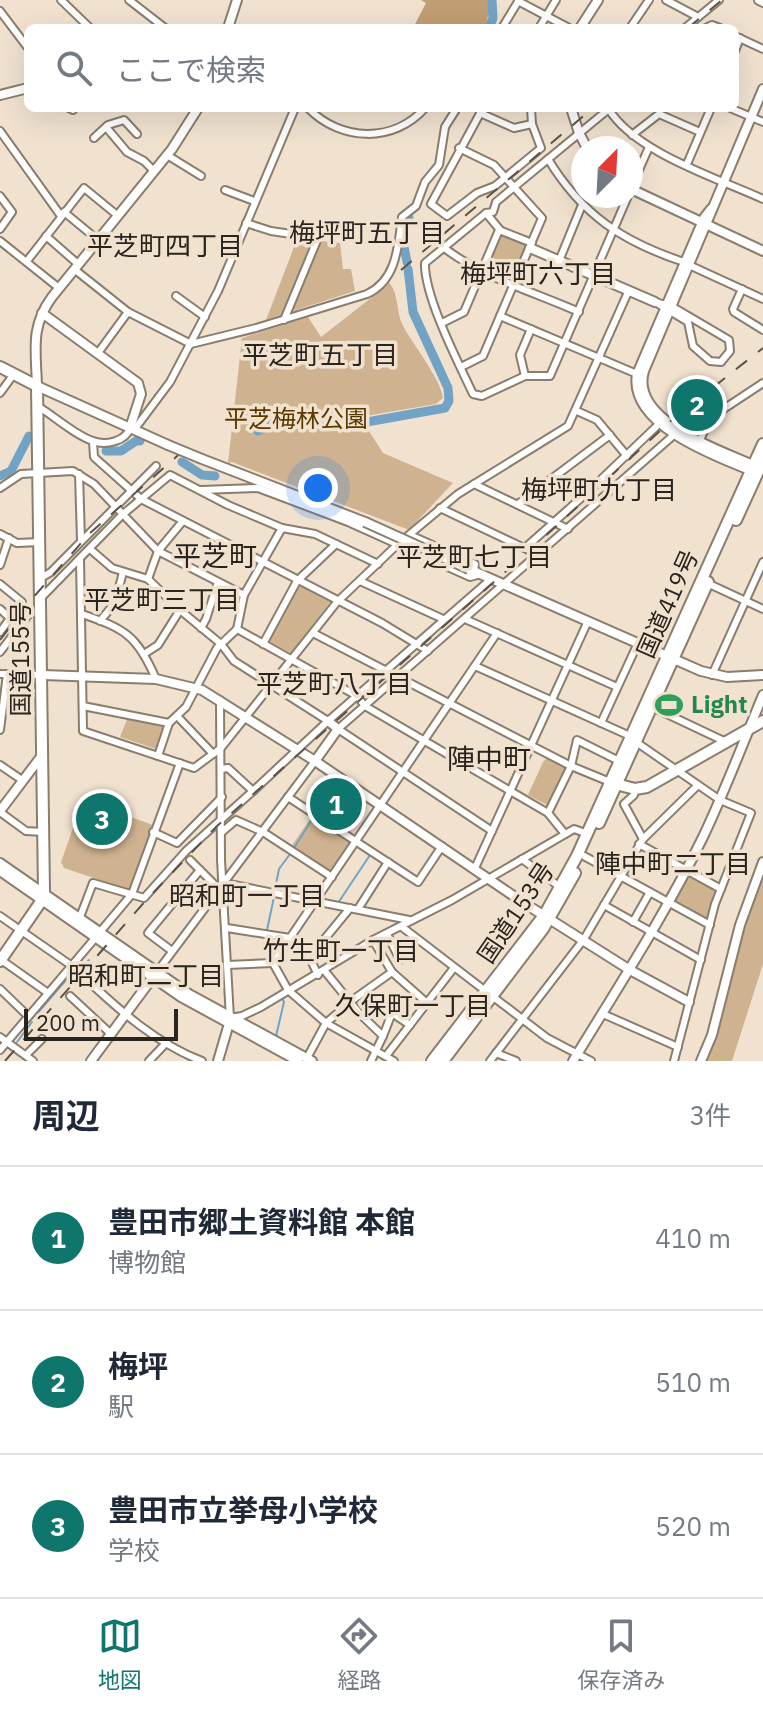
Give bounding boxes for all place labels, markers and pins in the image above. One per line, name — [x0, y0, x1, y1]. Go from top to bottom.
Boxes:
pin: 2 — [671, 375, 723, 435]
place label: Light — [691, 688, 747, 720]
sports icon: Light — [654, 690, 684, 720]
pin: 1 — [310, 774, 362, 834]
pin: 3 — [76, 789, 128, 849]

